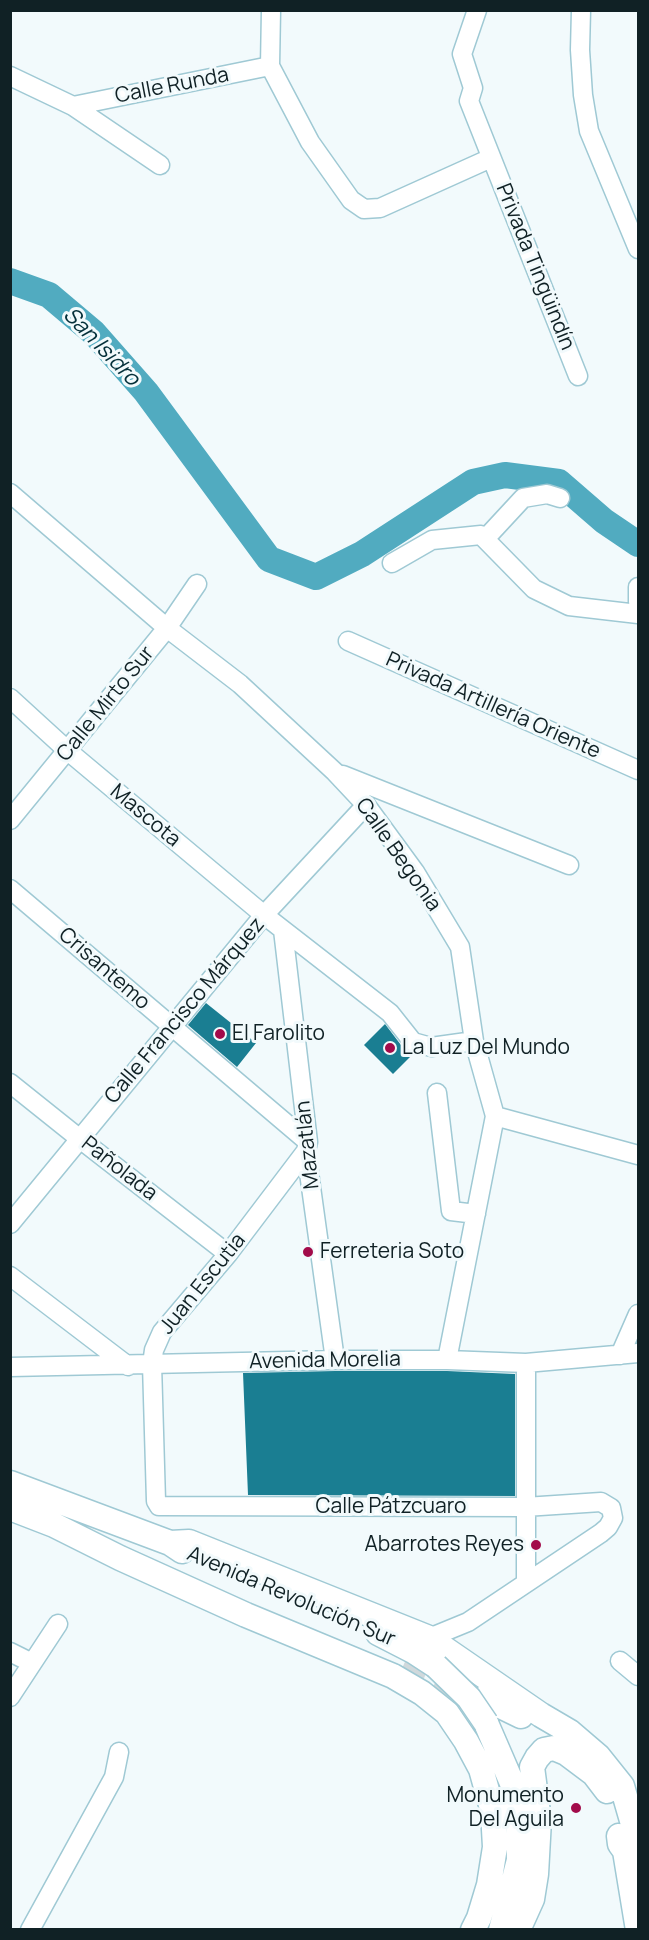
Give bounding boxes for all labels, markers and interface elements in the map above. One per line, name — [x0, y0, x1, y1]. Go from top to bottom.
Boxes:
street label: Calle Runda — [113, 63, 231, 109]
street label: Privada Tingüindín — [490, 180, 580, 354]
water label: San Isidro — [57, 302, 145, 392]
street label: Calle Mirto Sur — [52, 641, 160, 767]
street label: Privada Artillería Oriente — [382, 647, 604, 765]
street label: Mascota — [105, 779, 185, 853]
street label: Calle Begonia — [350, 794, 446, 916]
street label: Calle Francisco Márquez — [100, 913, 270, 1109]
street label: Crisantemo — [53, 922, 155, 1016]
place label: El Farolito — [232, 1021, 325, 1047]
marker: El Farolito — [213, 1027, 227, 1041]
place label: La Luz Del Mundo — [402, 1035, 570, 1061]
marker: La Luz Del Mundo — [383, 1041, 397, 1055]
street label: Mazatlán — [291, 1099, 325, 1191]
street label: Pañolada — [76, 1132, 162, 1206]
street label: Juan Escutia — [155, 1228, 251, 1340]
place label: Ferreteria Soto — [320, 1239, 464, 1265]
marker: Ferreteria Soto — [301, 1245, 315, 1259]
street label: Avenida Morelia — [249, 1347, 401, 1375]
street label: Calle Pátzcuaro — [315, 1494, 467, 1520]
place label: Abarrotes Reyes — [364, 1532, 524, 1558]
marker: Abarrotes Reyes — [529, 1538, 543, 1552]
street label: Avenida Revolución Sur — [183, 1542, 399, 1652]
place label: Monumento Del Aguila — [446, 1783, 564, 1833]
marker: Monumento Del Aguila — [569, 1801, 583, 1815]

